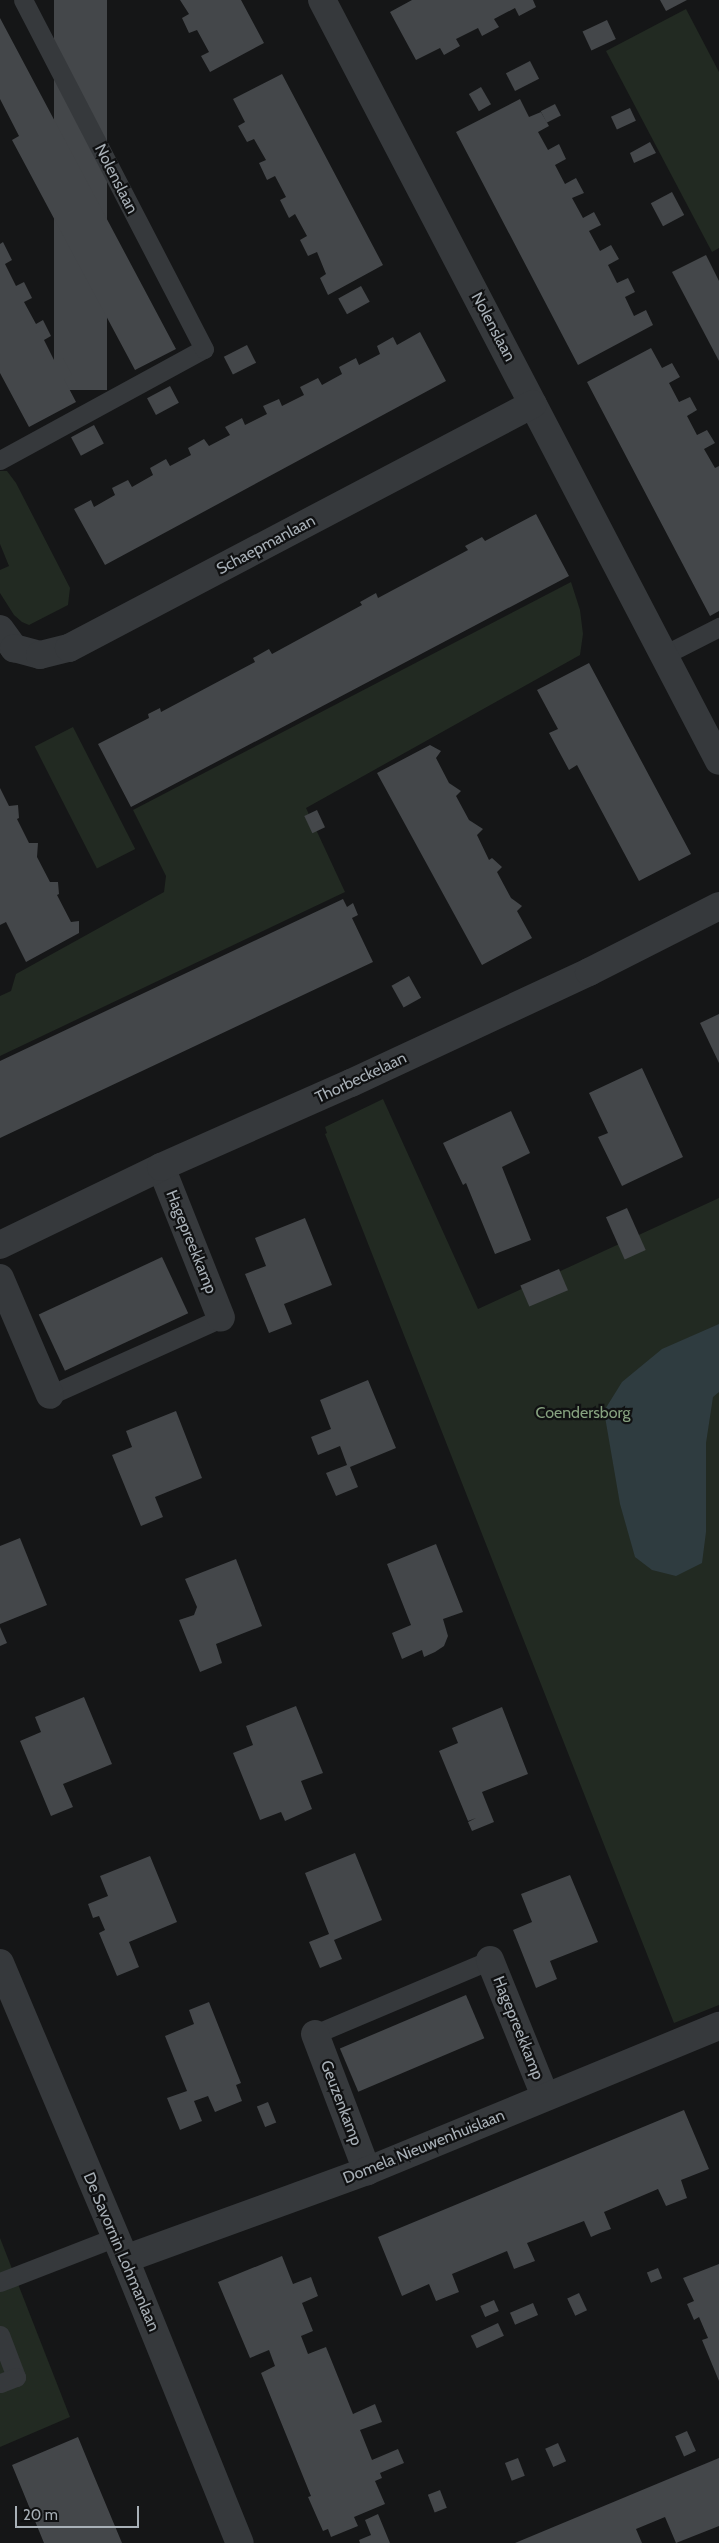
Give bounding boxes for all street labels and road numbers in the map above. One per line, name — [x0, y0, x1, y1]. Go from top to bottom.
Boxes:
street label: Nolenslaan — [90, 141, 142, 217]
street label: Nolenslaan — [467, 289, 519, 365]
street label: Schaepmanlaan — [213, 511, 319, 579]
street label: Thorbeckelaan — [312, 1049, 410, 1107]
street label: Hagepreekkamp — [161, 1187, 221, 1297]
street label: Hagepreekkamp — [488, 1973, 548, 2083]
street label: Geuzenkamp — [316, 2058, 366, 2148]
street label: Domela Nieuwenhuislaan — [340, 2106, 508, 2188]
street label: De Savornin Lohmanlaan — [79, 2170, 163, 2334]

